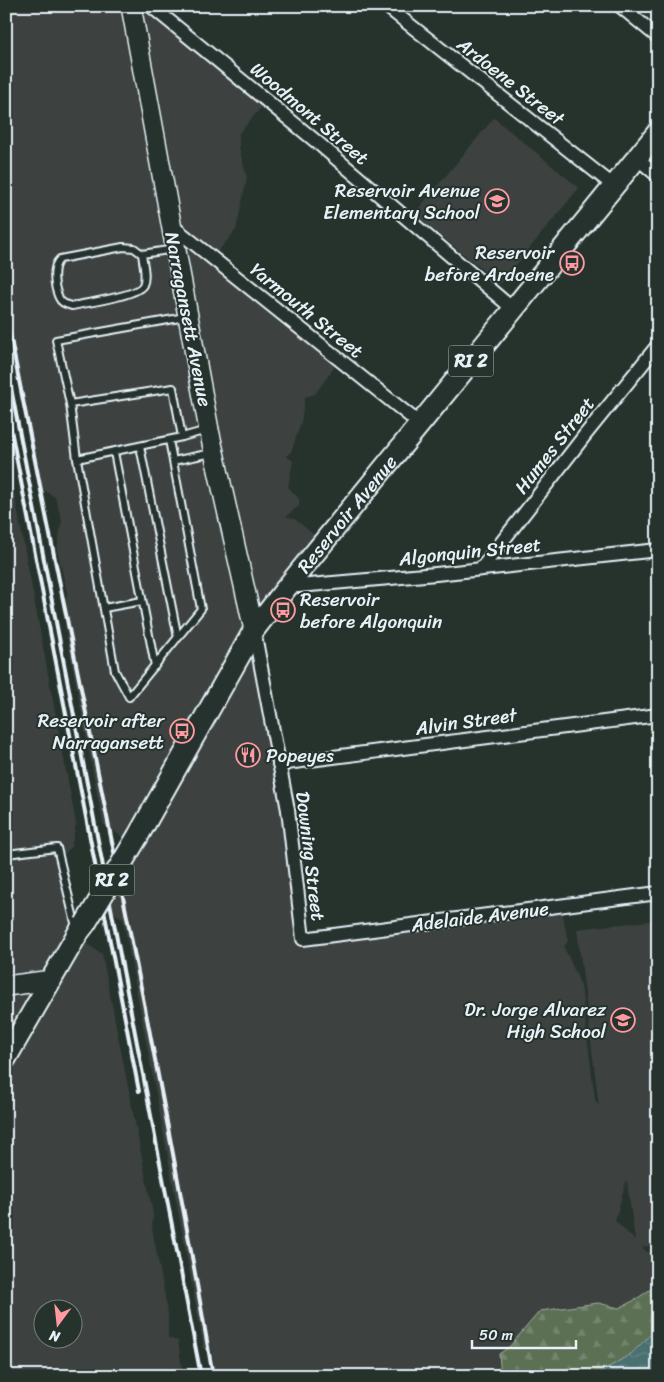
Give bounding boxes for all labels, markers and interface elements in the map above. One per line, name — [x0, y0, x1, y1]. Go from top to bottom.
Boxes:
street label: Ardoene Street — [449, 28, 573, 135]
street label: Woodmont Street — [243, 53, 377, 173]
place label: Reservoir Avenue Elementary School — [323, 174, 481, 229]
school or university icon: Reservoir Avenue Elementary School — [484, 188, 510, 214]
street label: Narragansett Avenue — [155, 229, 222, 410]
place label: Reservoir before Ardoene — [425, 236, 555, 291]
bus stop icon: Reservoir before Ardoene — [559, 250, 585, 276]
street label: Yarmouth Street — [242, 254, 371, 367]
road number: RI 2 — [448, 346, 494, 376]
street label: Humes Street — [506, 389, 603, 501]
street label: Reservoir Avenue — [288, 447, 406, 581]
street label: Algonquin Street — [396, 528, 543, 575]
place label: Reservoir before Algonquin — [300, 583, 442, 638]
bus stop icon: Reservoir before Algonquin — [270, 597, 296, 623]
street label: Alvin Street — [412, 698, 520, 745]
place label: Reservoir after Narragansett — [38, 704, 165, 759]
bus stop icon: Reservoir after Narragansett — [169, 718, 195, 744]
place label: Popeyes — [266, 739, 334, 772]
restaurant icon: Popeyes — [235, 742, 261, 768]
street label: Downing Street — [286, 789, 335, 923]
road number: RI 2 — [90, 864, 134, 896]
street label: Adelaide Avenue — [408, 892, 551, 941]
place label: Dr. Jorge Alvarez High School — [464, 993, 607, 1048]
school or university icon: Dr. Jorge Alvarez High School — [610, 1007, 636, 1033]
north arrow — [32, 1300, 82, 1350]
scale bar — [472, 1317, 575, 1349]
text: 50 m — [479, 1322, 514, 1348]
text: N — [47, 1323, 64, 1350]

